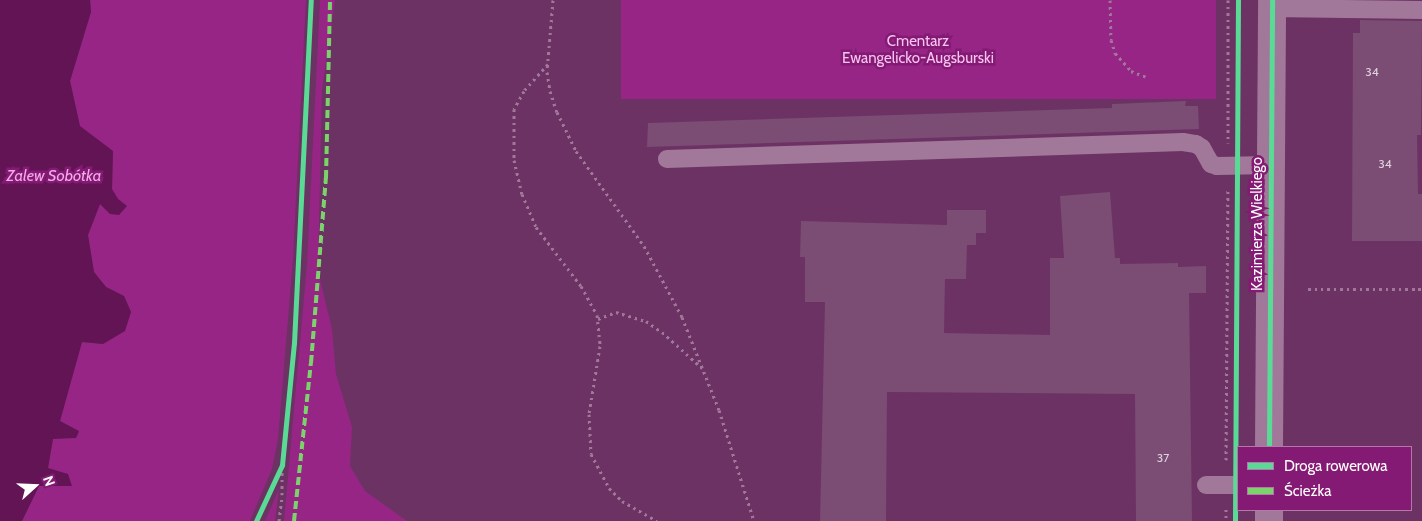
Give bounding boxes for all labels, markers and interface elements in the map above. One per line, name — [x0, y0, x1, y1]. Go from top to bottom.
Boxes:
park label: Cmentarz Ewangelicko-Augsburski — [842, 32, 994, 67]
house number: 34 — [1365, 65, 1379, 79]
street label: Kazimierza Wielkiego — [1249, 157, 1267, 291]
house number: 34 — [1378, 157, 1392, 171]
water label: Zalew Sobótka — [7, 166, 101, 186]
legend — [1237, 446, 1412, 511]
house number: 37 — [1157, 451, 1169, 465]
text: Droga rowerowa — [1284, 457, 1388, 475]
north arrow — [10, 461, 60, 511]
text: N — [39, 473, 59, 489]
text: Ścieżka — [1284, 482, 1331, 500]

